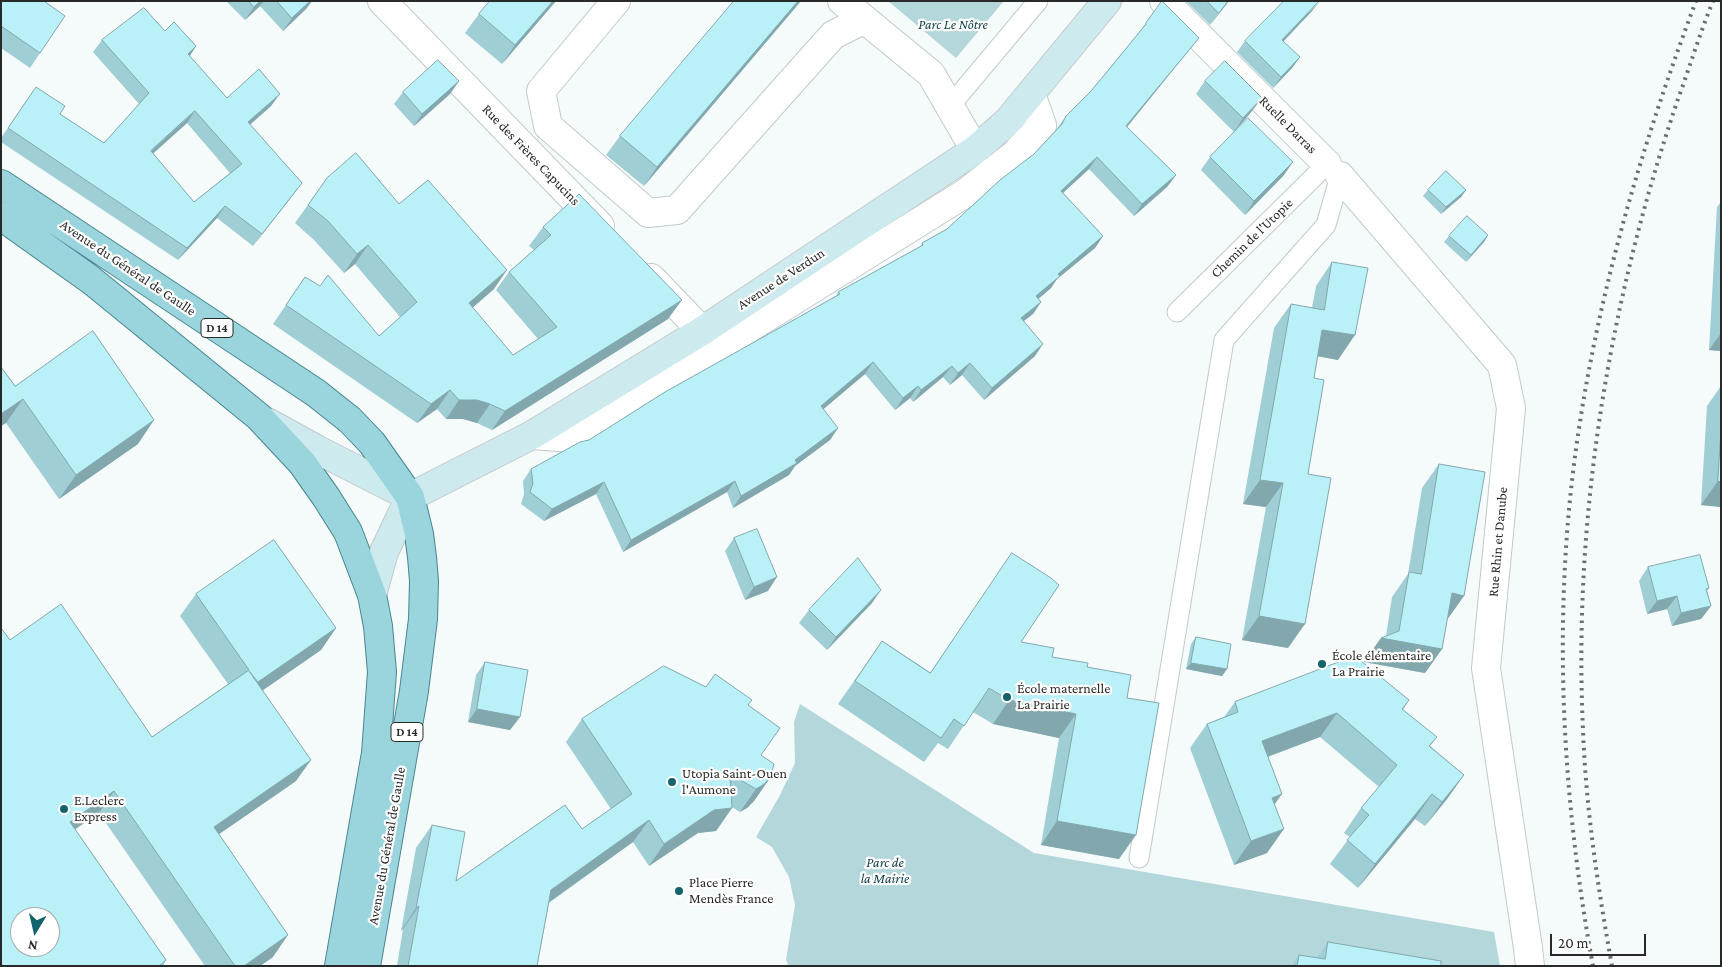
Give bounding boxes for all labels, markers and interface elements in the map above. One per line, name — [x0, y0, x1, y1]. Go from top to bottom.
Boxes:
park label: Parc Le Nôtre — [918, 17, 988, 33]
street label: Ruelle Darras — [1256, 93, 1320, 157]
street label: Rue des Frères Capucins — [478, 101, 584, 209]
street label: Chemin de l'Utopie — [1207, 195, 1297, 281]
street label: Avenue du Général de Gaulle — [57, 216, 199, 320]
street label: Avenue de Verdun — [734, 245, 828, 313]
road number: D 14 — [201, 318, 233, 338]
street label: Rue Rhin et Danube — [1485, 486, 1511, 598]
place label: École élémentaire La Prairie — [1332, 648, 1431, 680]
marker: École élémentaire La Prairie — [1316, 658, 1328, 670]
place label: École maternelle La Prairie — [1017, 681, 1110, 714]
marker: École maternelle La Prairie — [1001, 691, 1013, 703]
road number: D 14 — [391, 722, 423, 742]
street label: Avenue du Général de Gaulle — [365, 766, 409, 926]
place label: Utopia Saint-Ouen l'Aumone — [682, 766, 787, 799]
marker: Utopia Saint-Ouen l'Aumone — [666, 776, 678, 788]
place label: E.Leclerc Express — [74, 793, 124, 826]
marker: E.Leclerc Express — [58, 803, 70, 815]
park label: Parc de la Mairie — [861, 855, 909, 888]
place label: Place Pierre Mendès France — [689, 875, 773, 908]
marker: Place Pierre Mendès France — [673, 885, 685, 897]
north arrow — [10, 907, 60, 957]
scale bar — [1552, 924, 1648, 956]
text: 20 m — [1558, 935, 1589, 951]
text: N — [27, 937, 39, 954]

